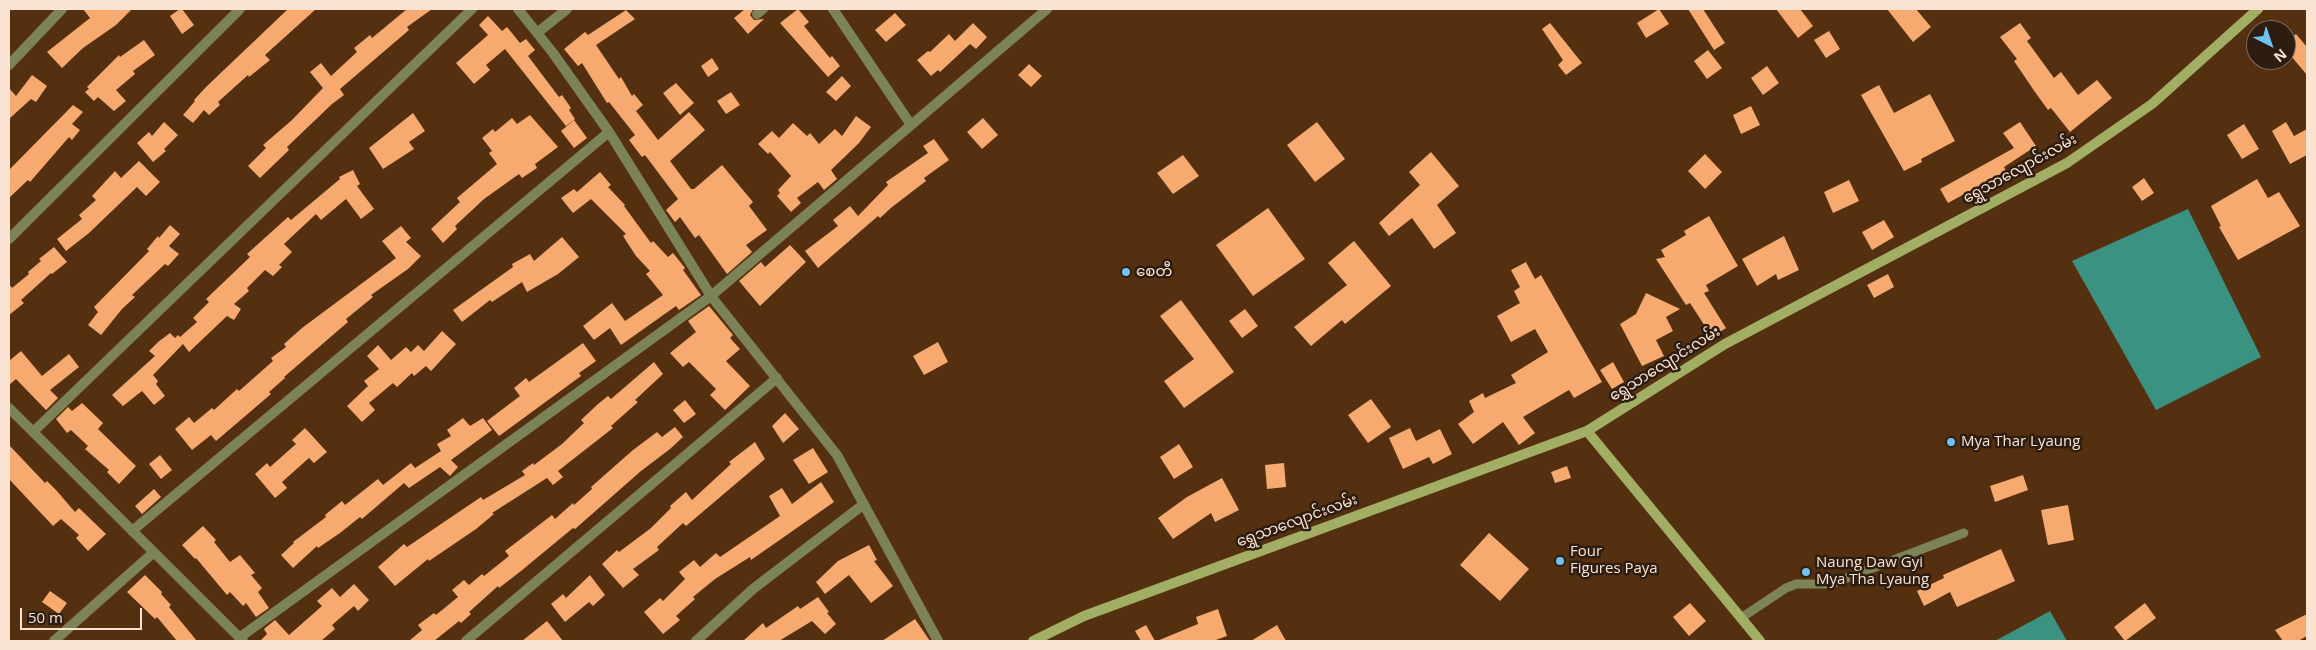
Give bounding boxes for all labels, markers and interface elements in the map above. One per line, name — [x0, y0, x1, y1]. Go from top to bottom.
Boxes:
north arrow — [2246, 20, 2296, 70]
text: N — [2270, 45, 2291, 67]
street label: ရွှေသာလျောင်းလမ်း — [1960, 130, 2080, 208]
place label: စေတီ — [1136, 263, 1172, 281]
marker: စေတီ — [1120, 266, 1132, 278]
street label: ရွှေသာလျောင်းလမ်း — [1606, 323, 1724, 405]
place label: Mya Thar Lyaung — [1961, 433, 2080, 451]
marker: Mya Thar Lyaung — [1945, 436, 1957, 448]
street label: ရွှေသာလျောင်းလမ်း — [1234, 491, 1360, 551]
place label: Four Figures Paya — [1570, 543, 1658, 578]
place label: Naung Daw Gyi Mya Tha Lyaung — [1816, 554, 1929, 589]
marker: Four Figures Paya — [1554, 555, 1566, 567]
marker: Naung Daw Gyi Mya Tha Lyaung — [1800, 566, 1812, 578]
scale bar — [22, 598, 145, 630]
text: 50 m — [28, 607, 63, 627]

